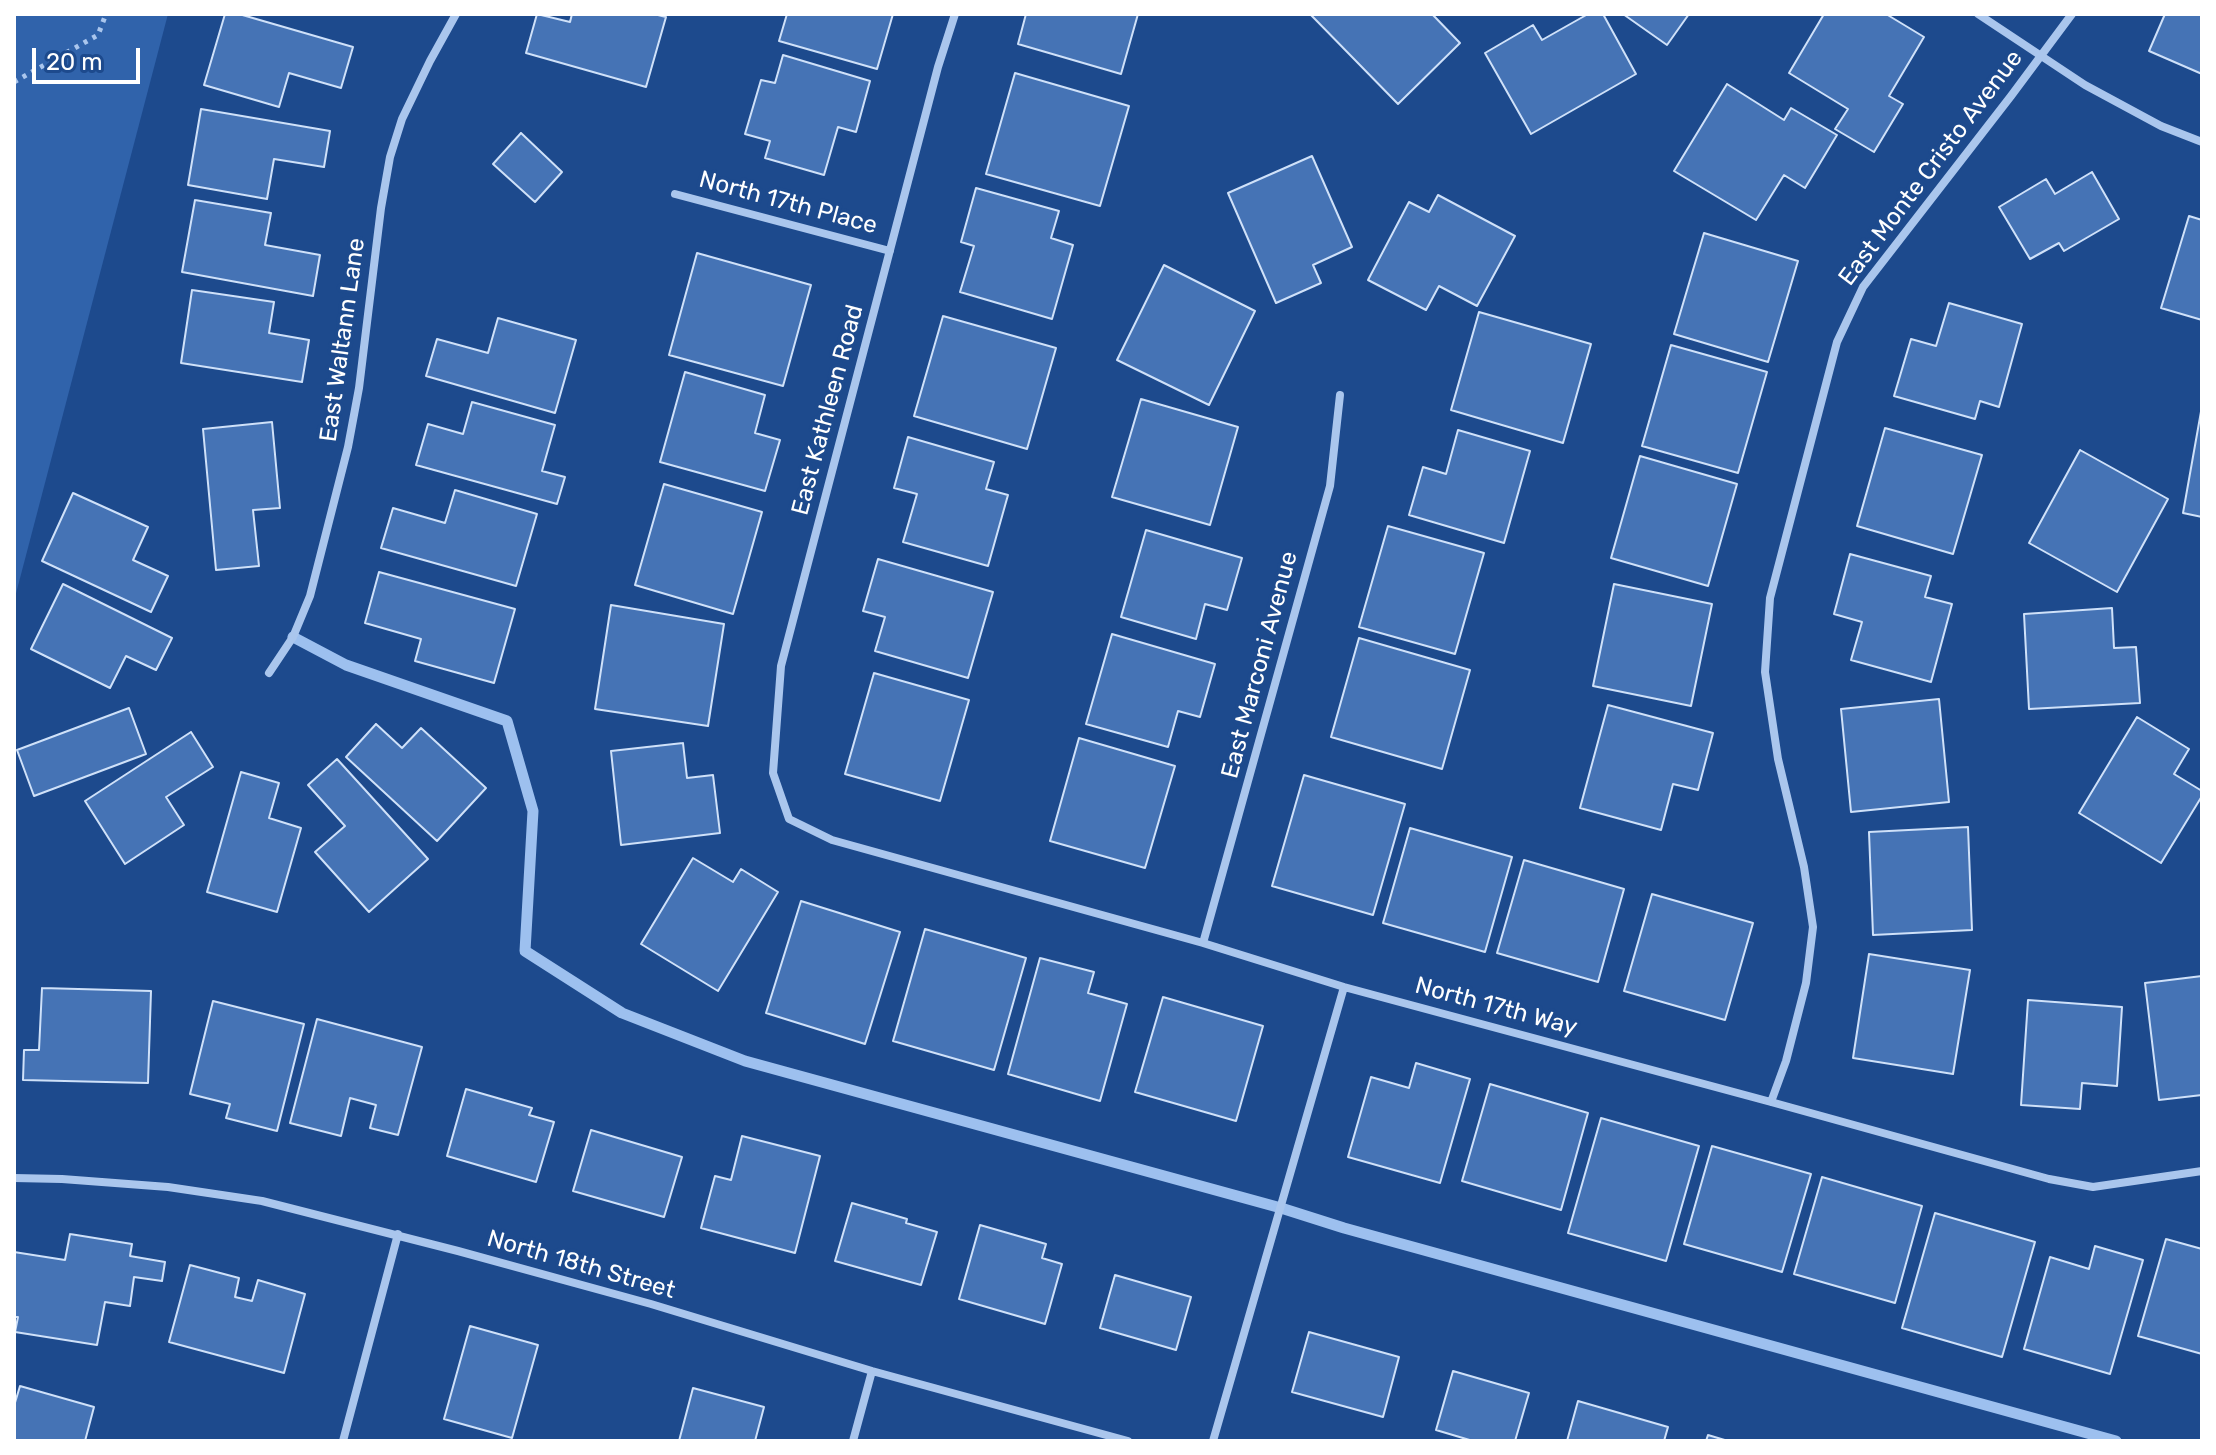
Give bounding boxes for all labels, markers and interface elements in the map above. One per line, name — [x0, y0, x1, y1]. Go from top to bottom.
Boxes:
scale bar — [36, 32, 144, 82]
street label: East Monte Cristo Avenue — [1833, 45, 2029, 291]
text: 20 m — [46, 48, 103, 76]
street label: North 17th Place — [696, 165, 880, 241]
street label: East Waltann Lane — [314, 236, 372, 444]
street label: East Kathleen Road — [786, 302, 870, 518]
street label: East Marconi Avenue — [1216, 548, 1304, 782]
street label: North 17th Way — [1412, 972, 1580, 1042]
street label: North 18th Street — [484, 1224, 678, 1306]

